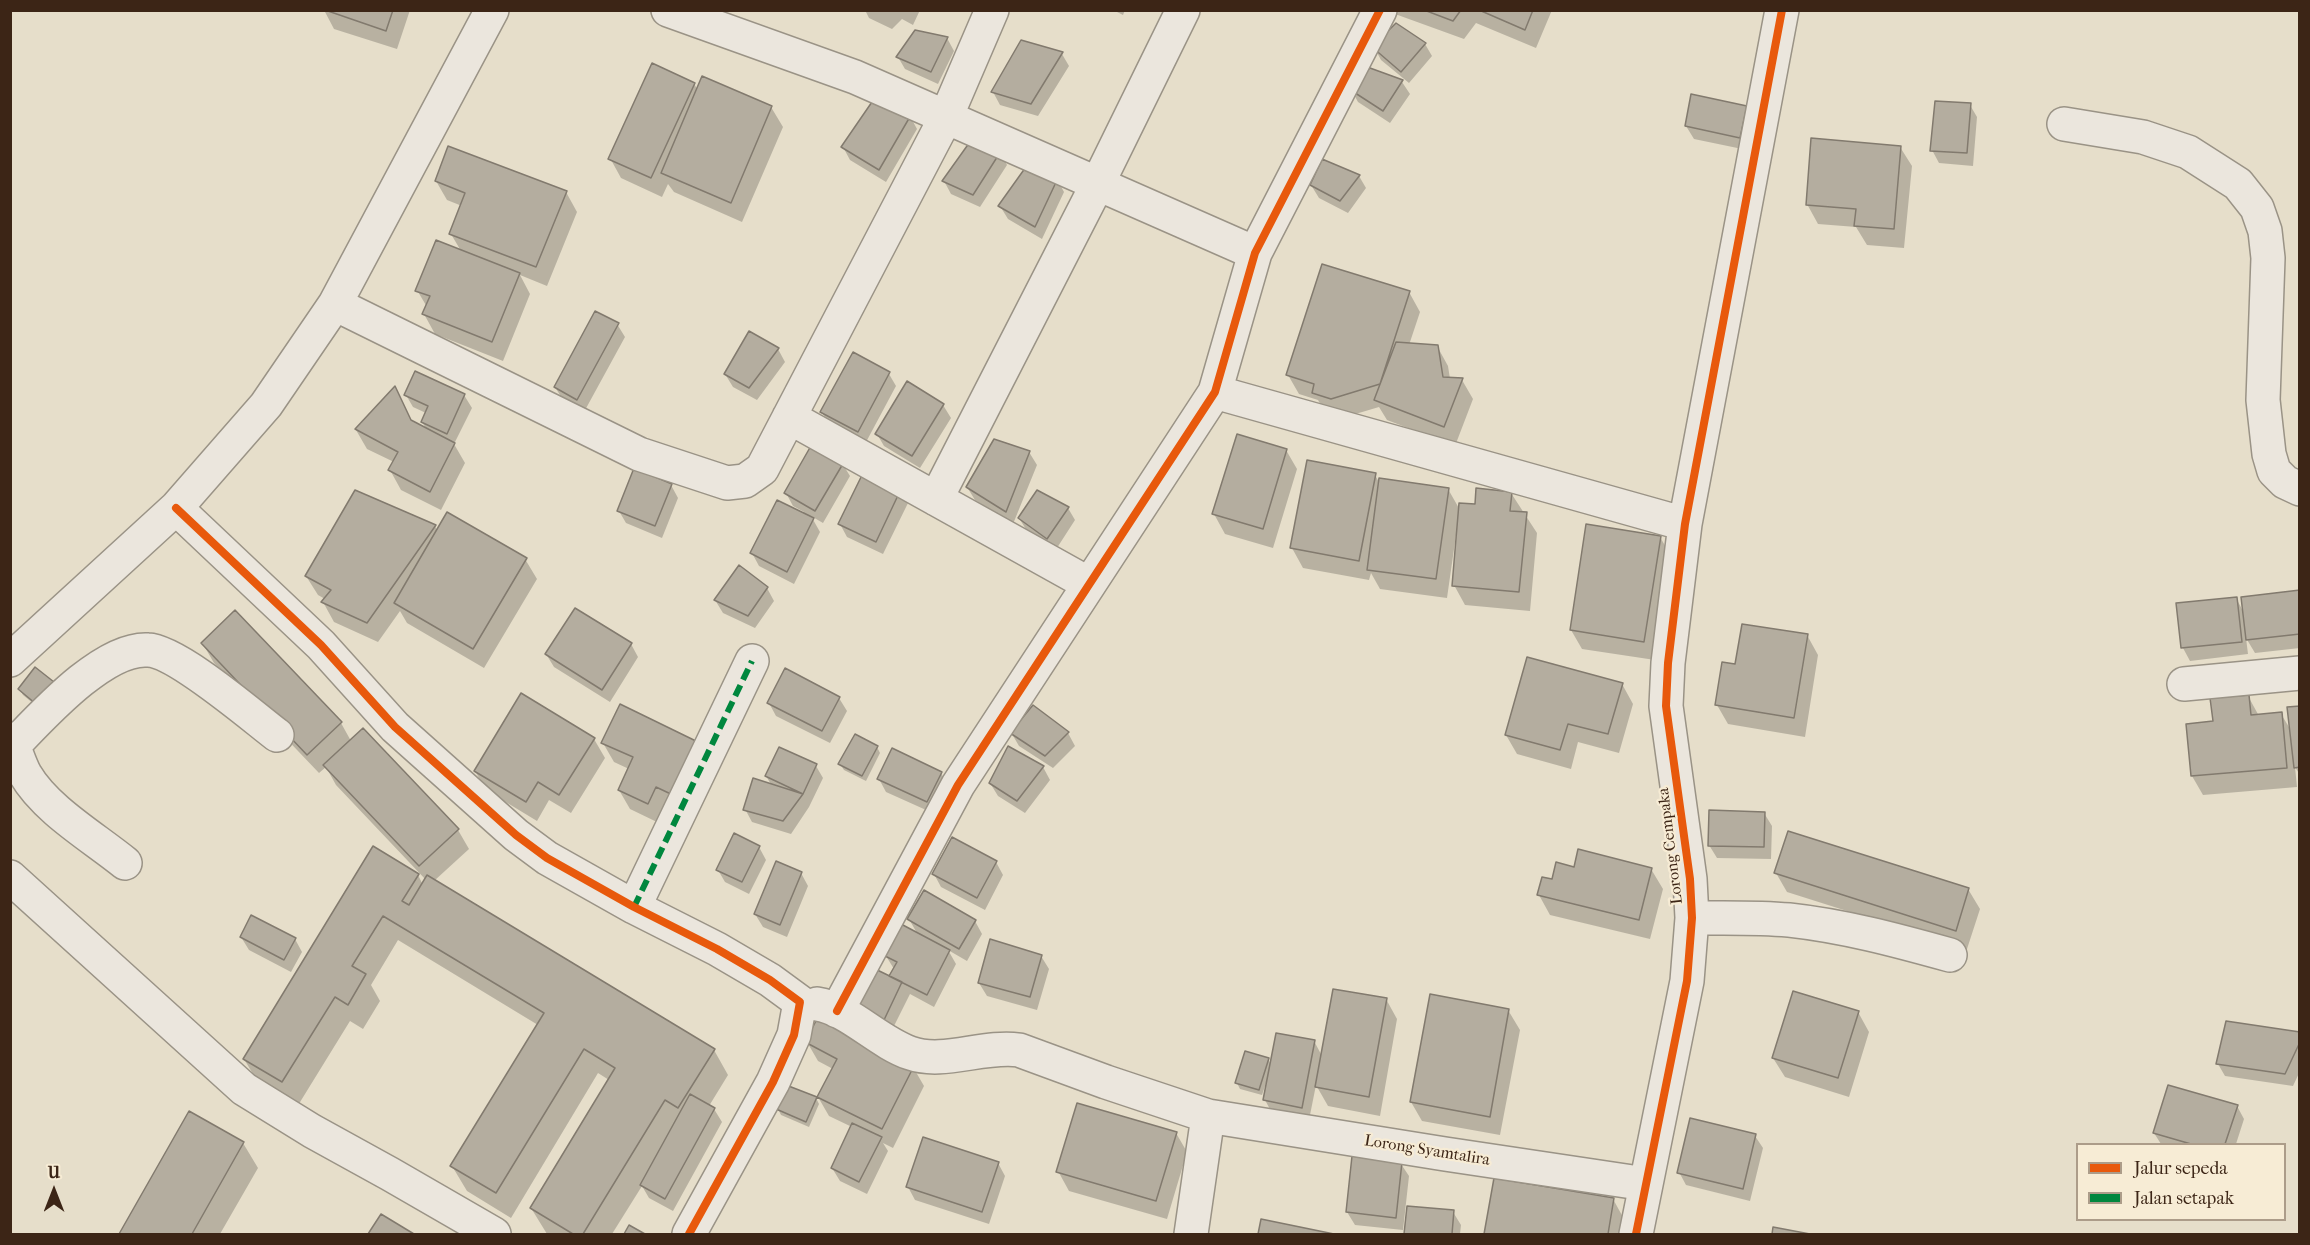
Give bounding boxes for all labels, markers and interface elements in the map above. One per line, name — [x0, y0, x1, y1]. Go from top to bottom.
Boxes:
street label: Lorong Cempaka — [1654, 787, 1688, 905]
street label: Lorong Syamtalira — [1363, 1132, 1491, 1170]
legend — [2076, 1143, 2286, 1221]
text: Jalur sepeda — [2134, 1158, 2228, 1179]
north arrow — [24, 1161, 84, 1221]
text: U — [48, 1163, 60, 1182]
text: Jalan setapak — [2134, 1188, 2234, 1209]

